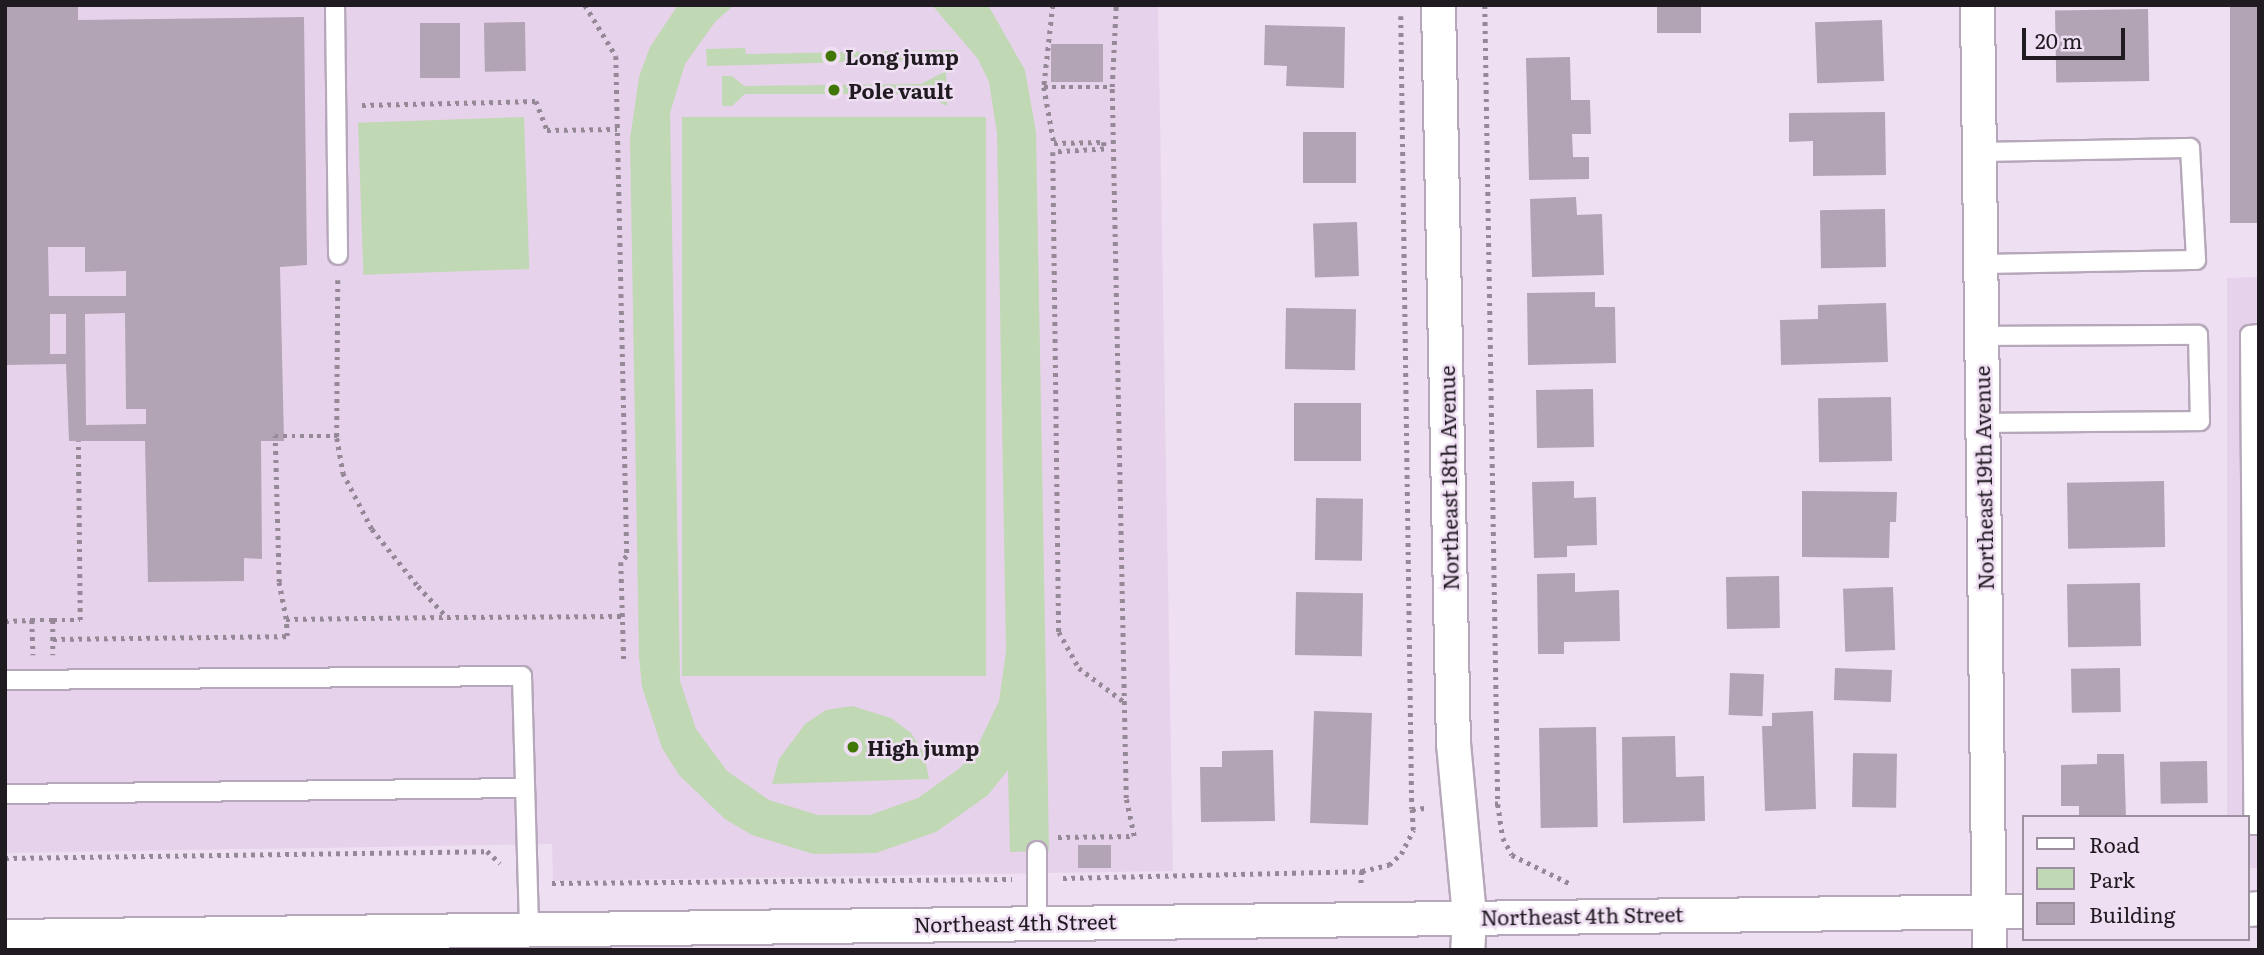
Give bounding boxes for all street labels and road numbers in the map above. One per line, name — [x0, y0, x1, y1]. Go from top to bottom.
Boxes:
street label: Northeast 18th Avenue — [1433, 365, 1463, 591]
street label: Northeast 19th Avenue — [1968, 365, 1998, 591]
street label: Northeast 4th Street — [1480, 901, 1684, 929]
street label: Northeast 4th Street — [913, 908, 1117, 936]

